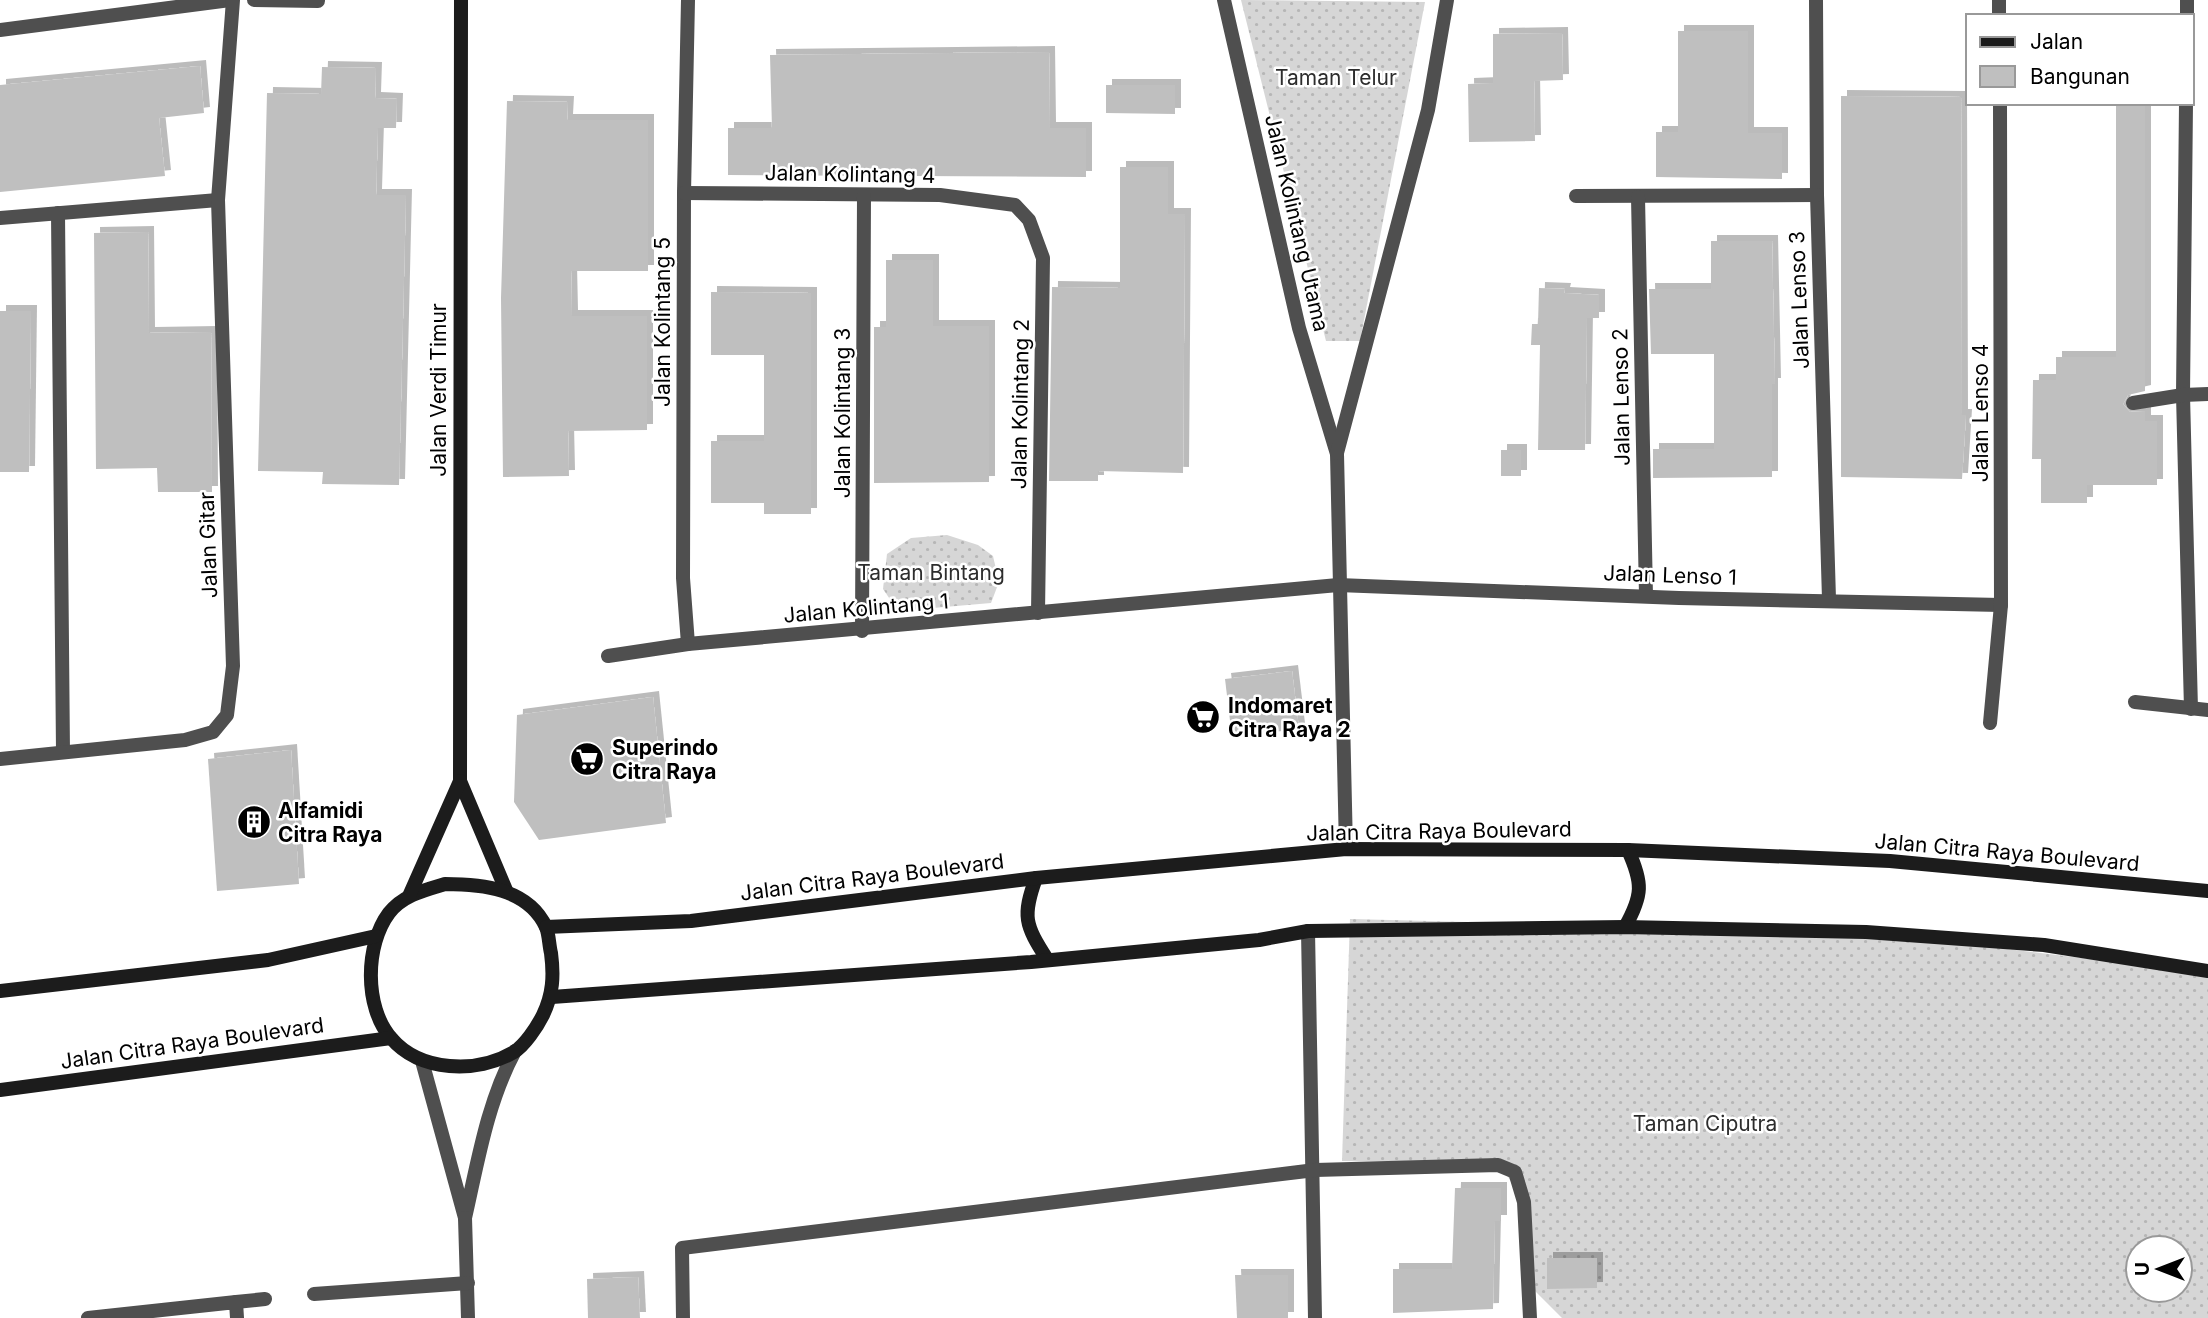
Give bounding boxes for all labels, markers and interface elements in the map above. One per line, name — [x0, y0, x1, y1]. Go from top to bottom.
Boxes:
legend — [1966, 14, 2194, 105]
text: Jalan — [2030, 29, 2083, 54]
text: Bangunan — [2030, 64, 2130, 89]
park label: Taman Telur — [1275, 65, 1397, 90]
street label: Jalan Kolintang Utama — [1260, 112, 1334, 334]
street label: Jalan Kolintang 4 — [764, 160, 936, 188]
street label: Jalan Lenso 3 — [1784, 231, 1814, 369]
street label: Jalan Kolintang 5 — [650, 237, 675, 407]
street label: Jalan Verdi Timur — [426, 303, 451, 477]
street label: Jalan Kolintang 2 — [1006, 319, 1034, 489]
street label: Jalan Kolintang 3 — [830, 328, 855, 498]
street label: Jalan Lenso 2 — [1607, 328, 1635, 466]
street label: Jalan Lenso 4 — [1968, 344, 1993, 482]
street label: Jalan Gitar — [194, 491, 222, 599]
park label: Taman Bintang — [857, 560, 1005, 585]
street label: Jalan Lenso 1 — [1603, 560, 1737, 590]
street label: Jalan Kolintang 1 — [782, 588, 950, 628]
place label: Indomaret Citra Raya 2 — [1228, 693, 1351, 742]
supermarket icon: Indomaret Citra Raya 2 — [1184, 698, 1222, 736]
place label: Superindo Citra Raya — [612, 735, 718, 784]
supermarket icon: Superindo Citra Raya — [568, 740, 606, 778]
place label: Alfamidi Citra Raya — [278, 798, 383, 847]
building icon: Alfamidi Citra Raya — [235, 803, 273, 841]
street label: Jalan Citra Raya Boulevard — [1306, 816, 1572, 846]
street label: Jalan Citra Raya Boulevard — [1874, 828, 2140, 876]
street label: Jalan Citra Raya Boulevard — [739, 848, 1005, 906]
street label: Jalan Citra Raya Boulevard — [59, 1012, 325, 1074]
park label: Taman Ciputra — [1633, 1111, 1777, 1136]
north arrow — [2124, 1234, 2194, 1304]
text: U — [2131, 1262, 2154, 1276]

